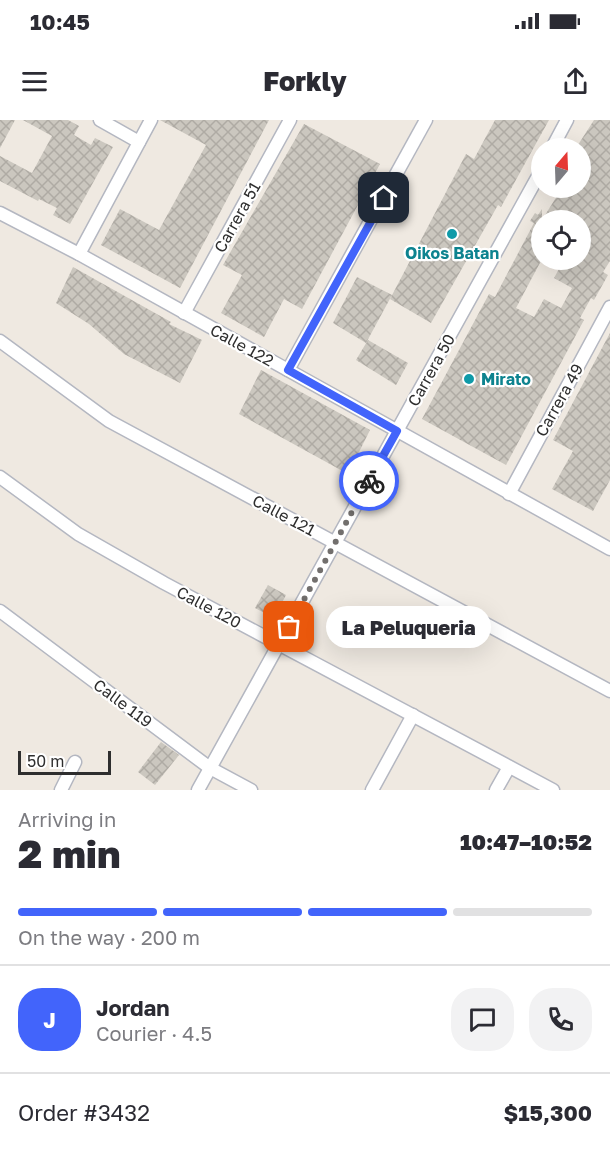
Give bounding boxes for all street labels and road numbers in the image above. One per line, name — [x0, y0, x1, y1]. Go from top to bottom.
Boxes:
street label: Carrera 51 — [209, 178, 265, 256]
street label: Calle 122 — [207, 319, 277, 371]
street label: Carrera 50 — [403, 330, 459, 410]
street label: Carrera 49 — [531, 360, 587, 440]
street label: Calle 121 — [249, 490, 319, 540]
street label: Calle 120 — [173, 582, 245, 632]
street label: Calle 119 — [90, 674, 156, 732]

